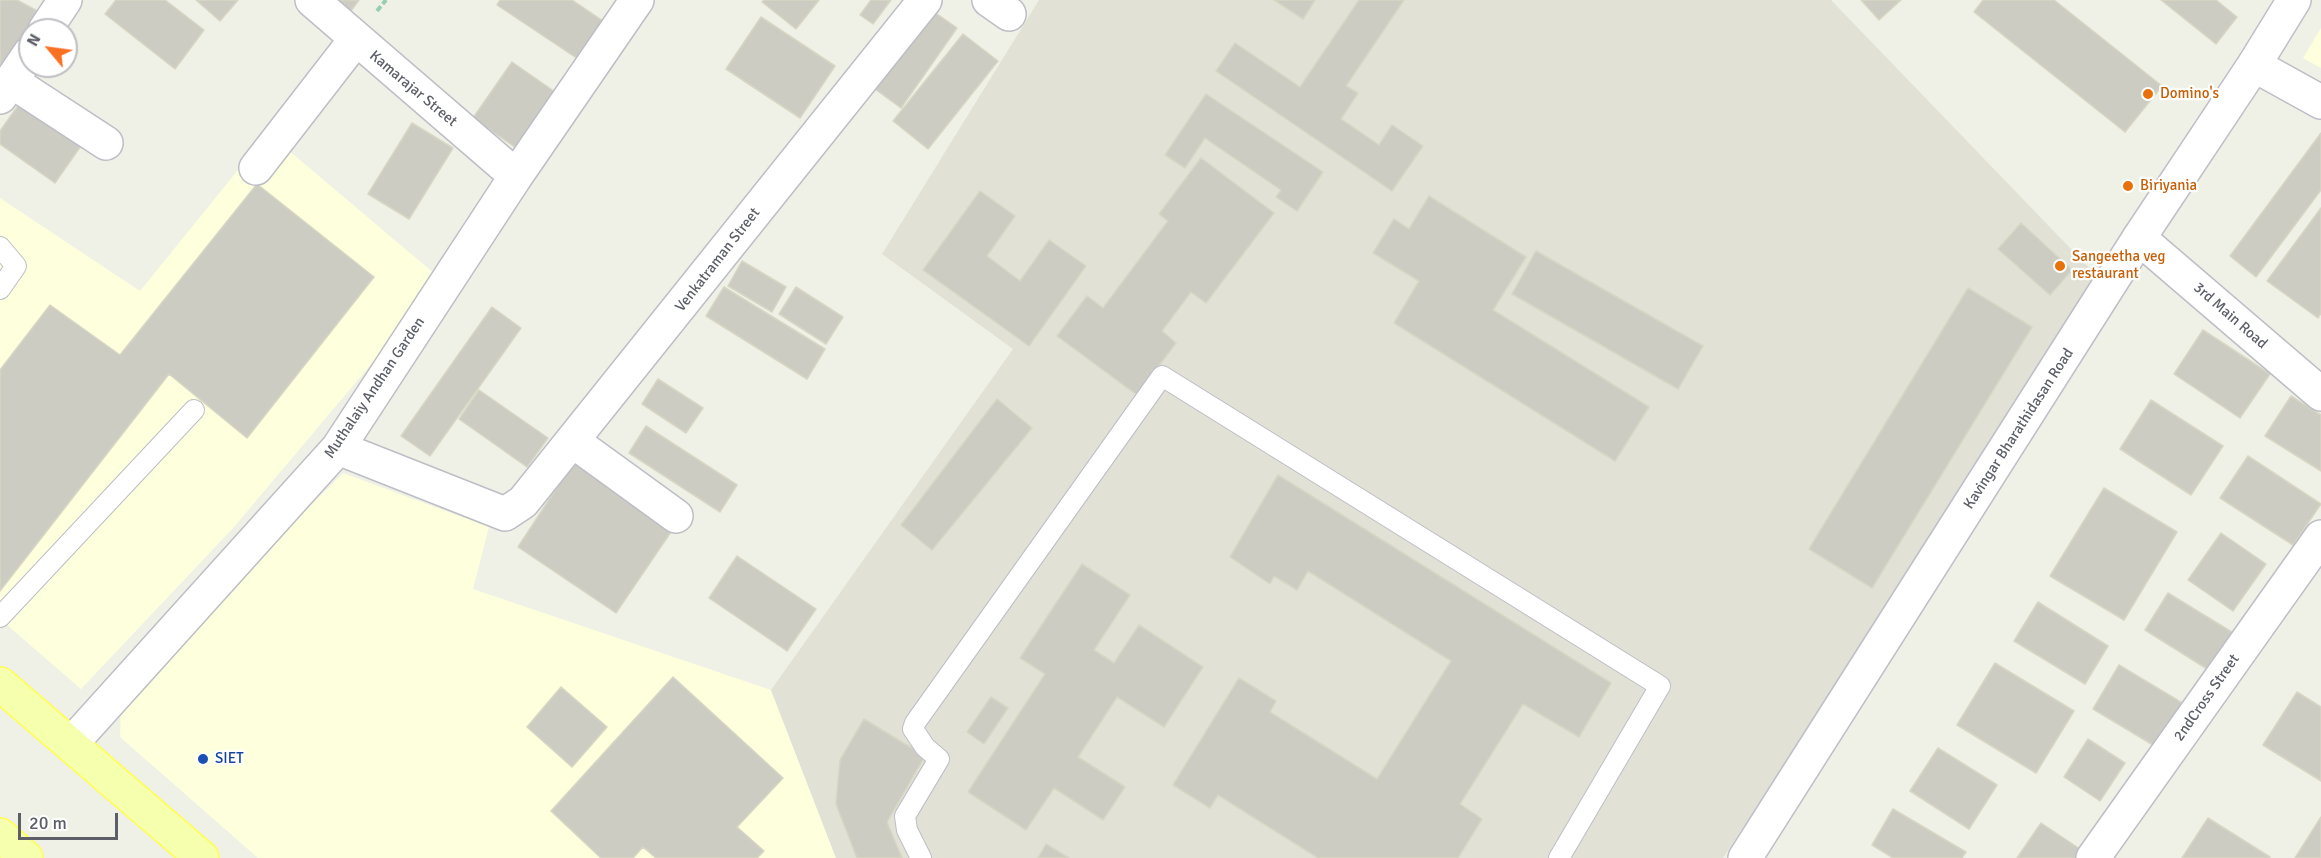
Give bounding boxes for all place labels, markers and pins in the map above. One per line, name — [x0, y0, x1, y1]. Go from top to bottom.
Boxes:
place label: Domino's — [2160, 85, 2219, 103]
marker: Domino's — [2141, 87, 2155, 101]
place label: Biriyania — [2140, 177, 2197, 195]
marker: Biriyania — [2121, 179, 2135, 193]
place label: Sangeetha veg restaurant — [2072, 248, 2165, 283]
marker: Sangeetha veg restaurant — [2053, 259, 2067, 273]
place label: SIET — [215, 750, 244, 768]
marker: SIET — [196, 752, 210, 766]

